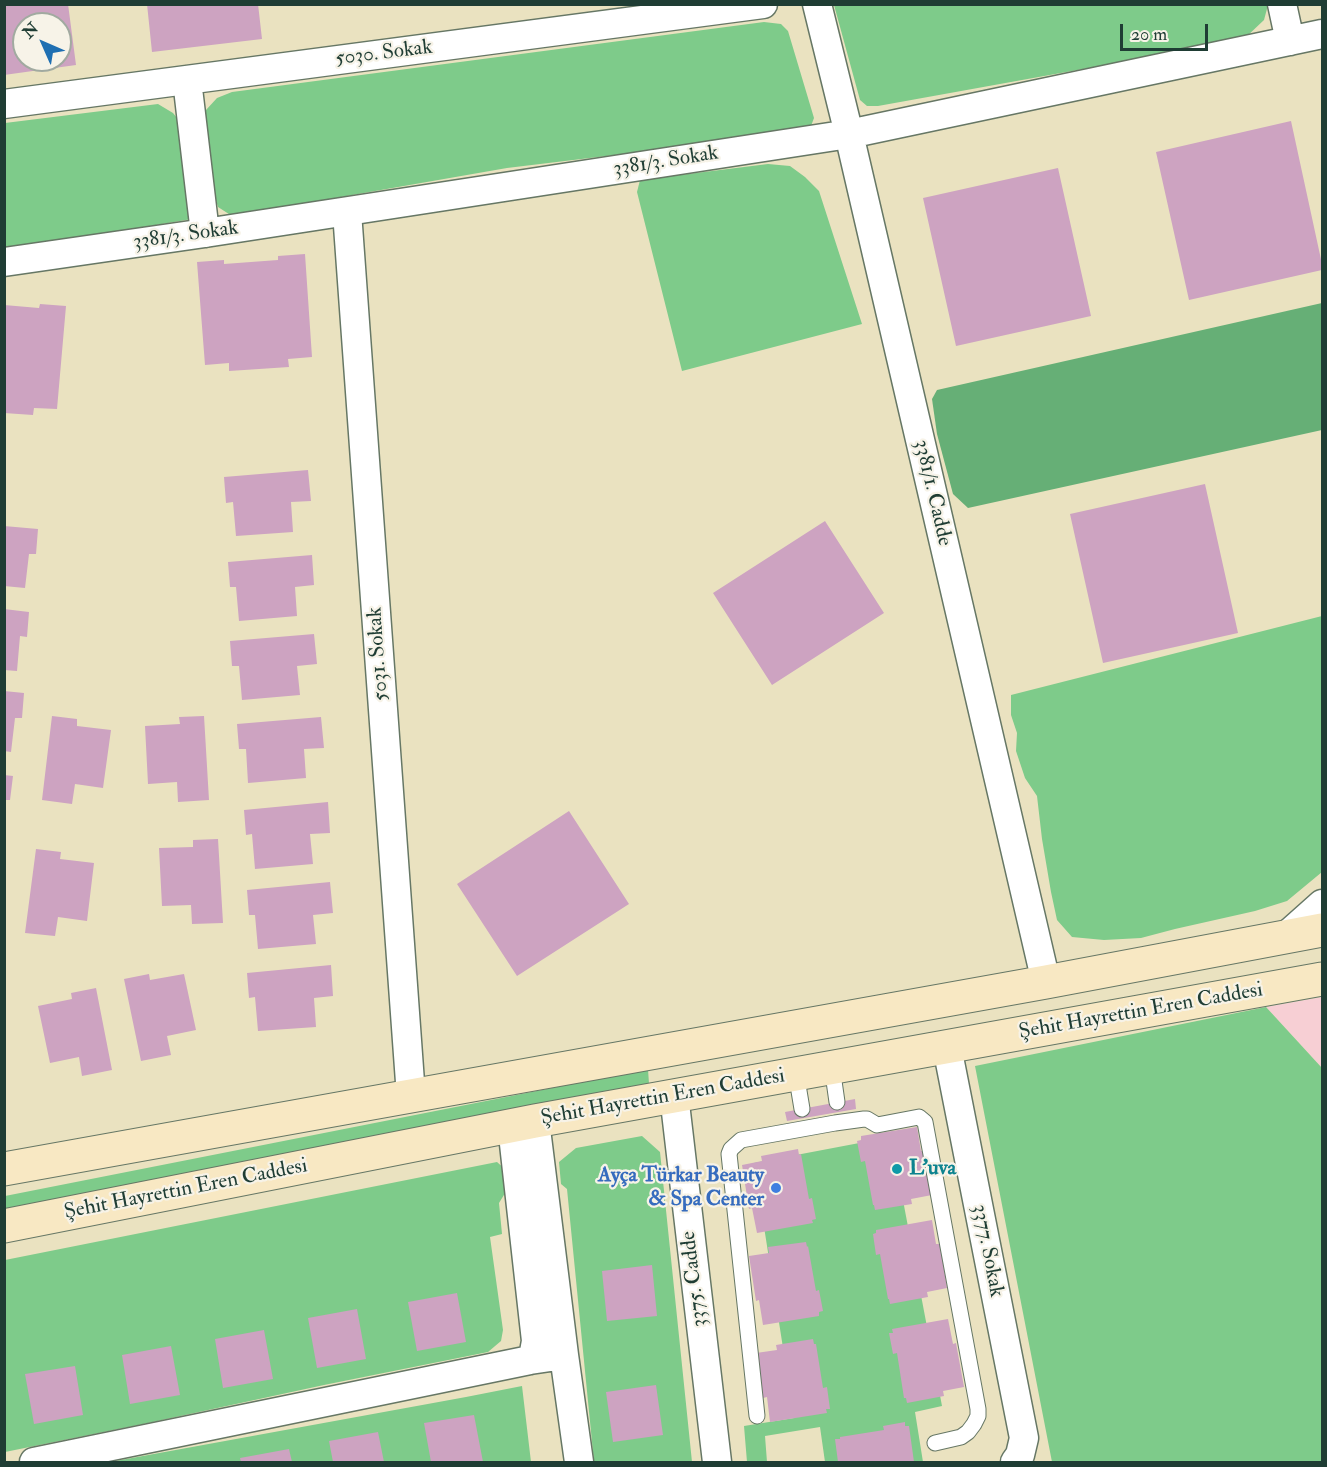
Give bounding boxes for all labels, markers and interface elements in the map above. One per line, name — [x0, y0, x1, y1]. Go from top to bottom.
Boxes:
north arrow — [12, 12, 72, 72]
scale bar — [1123, 12, 1212, 50]
text: N — [19, 19, 43, 43]
text: 20 m — [1131, 23, 1167, 46]
street label: 5030. Sokak — [334, 36, 434, 72]
street label: 3381/3. Sokak — [612, 141, 720, 183]
street label: 3381/3. Sokak — [132, 216, 240, 256]
street label: 3381/1. Cadde — [908, 437, 956, 549]
street label: 5031. Sokak — [363, 606, 395, 702]
street label: Şehit Hayrettin Eren Caddesi — [1017, 978, 1265, 1046]
street label: Şehit Hayrettin Eren Caddesi — [539, 1064, 787, 1132]
street label: Şehit Hayrettin Eren Caddesi — [62, 1154, 310, 1226]
place label: L'uva — [909, 1156, 956, 1182]
marker: L'uva — [890, 1162, 904, 1176]
place label: Ayça Türkar Beauty & Spa Center — [598, 1163, 764, 1213]
marker: Ayça Türkar Beauty & Spa Center — [769, 1181, 783, 1195]
street label: 3377. Sokak — [966, 1203, 1008, 1299]
street label: 3375. Cadde — [677, 1230, 713, 1328]

